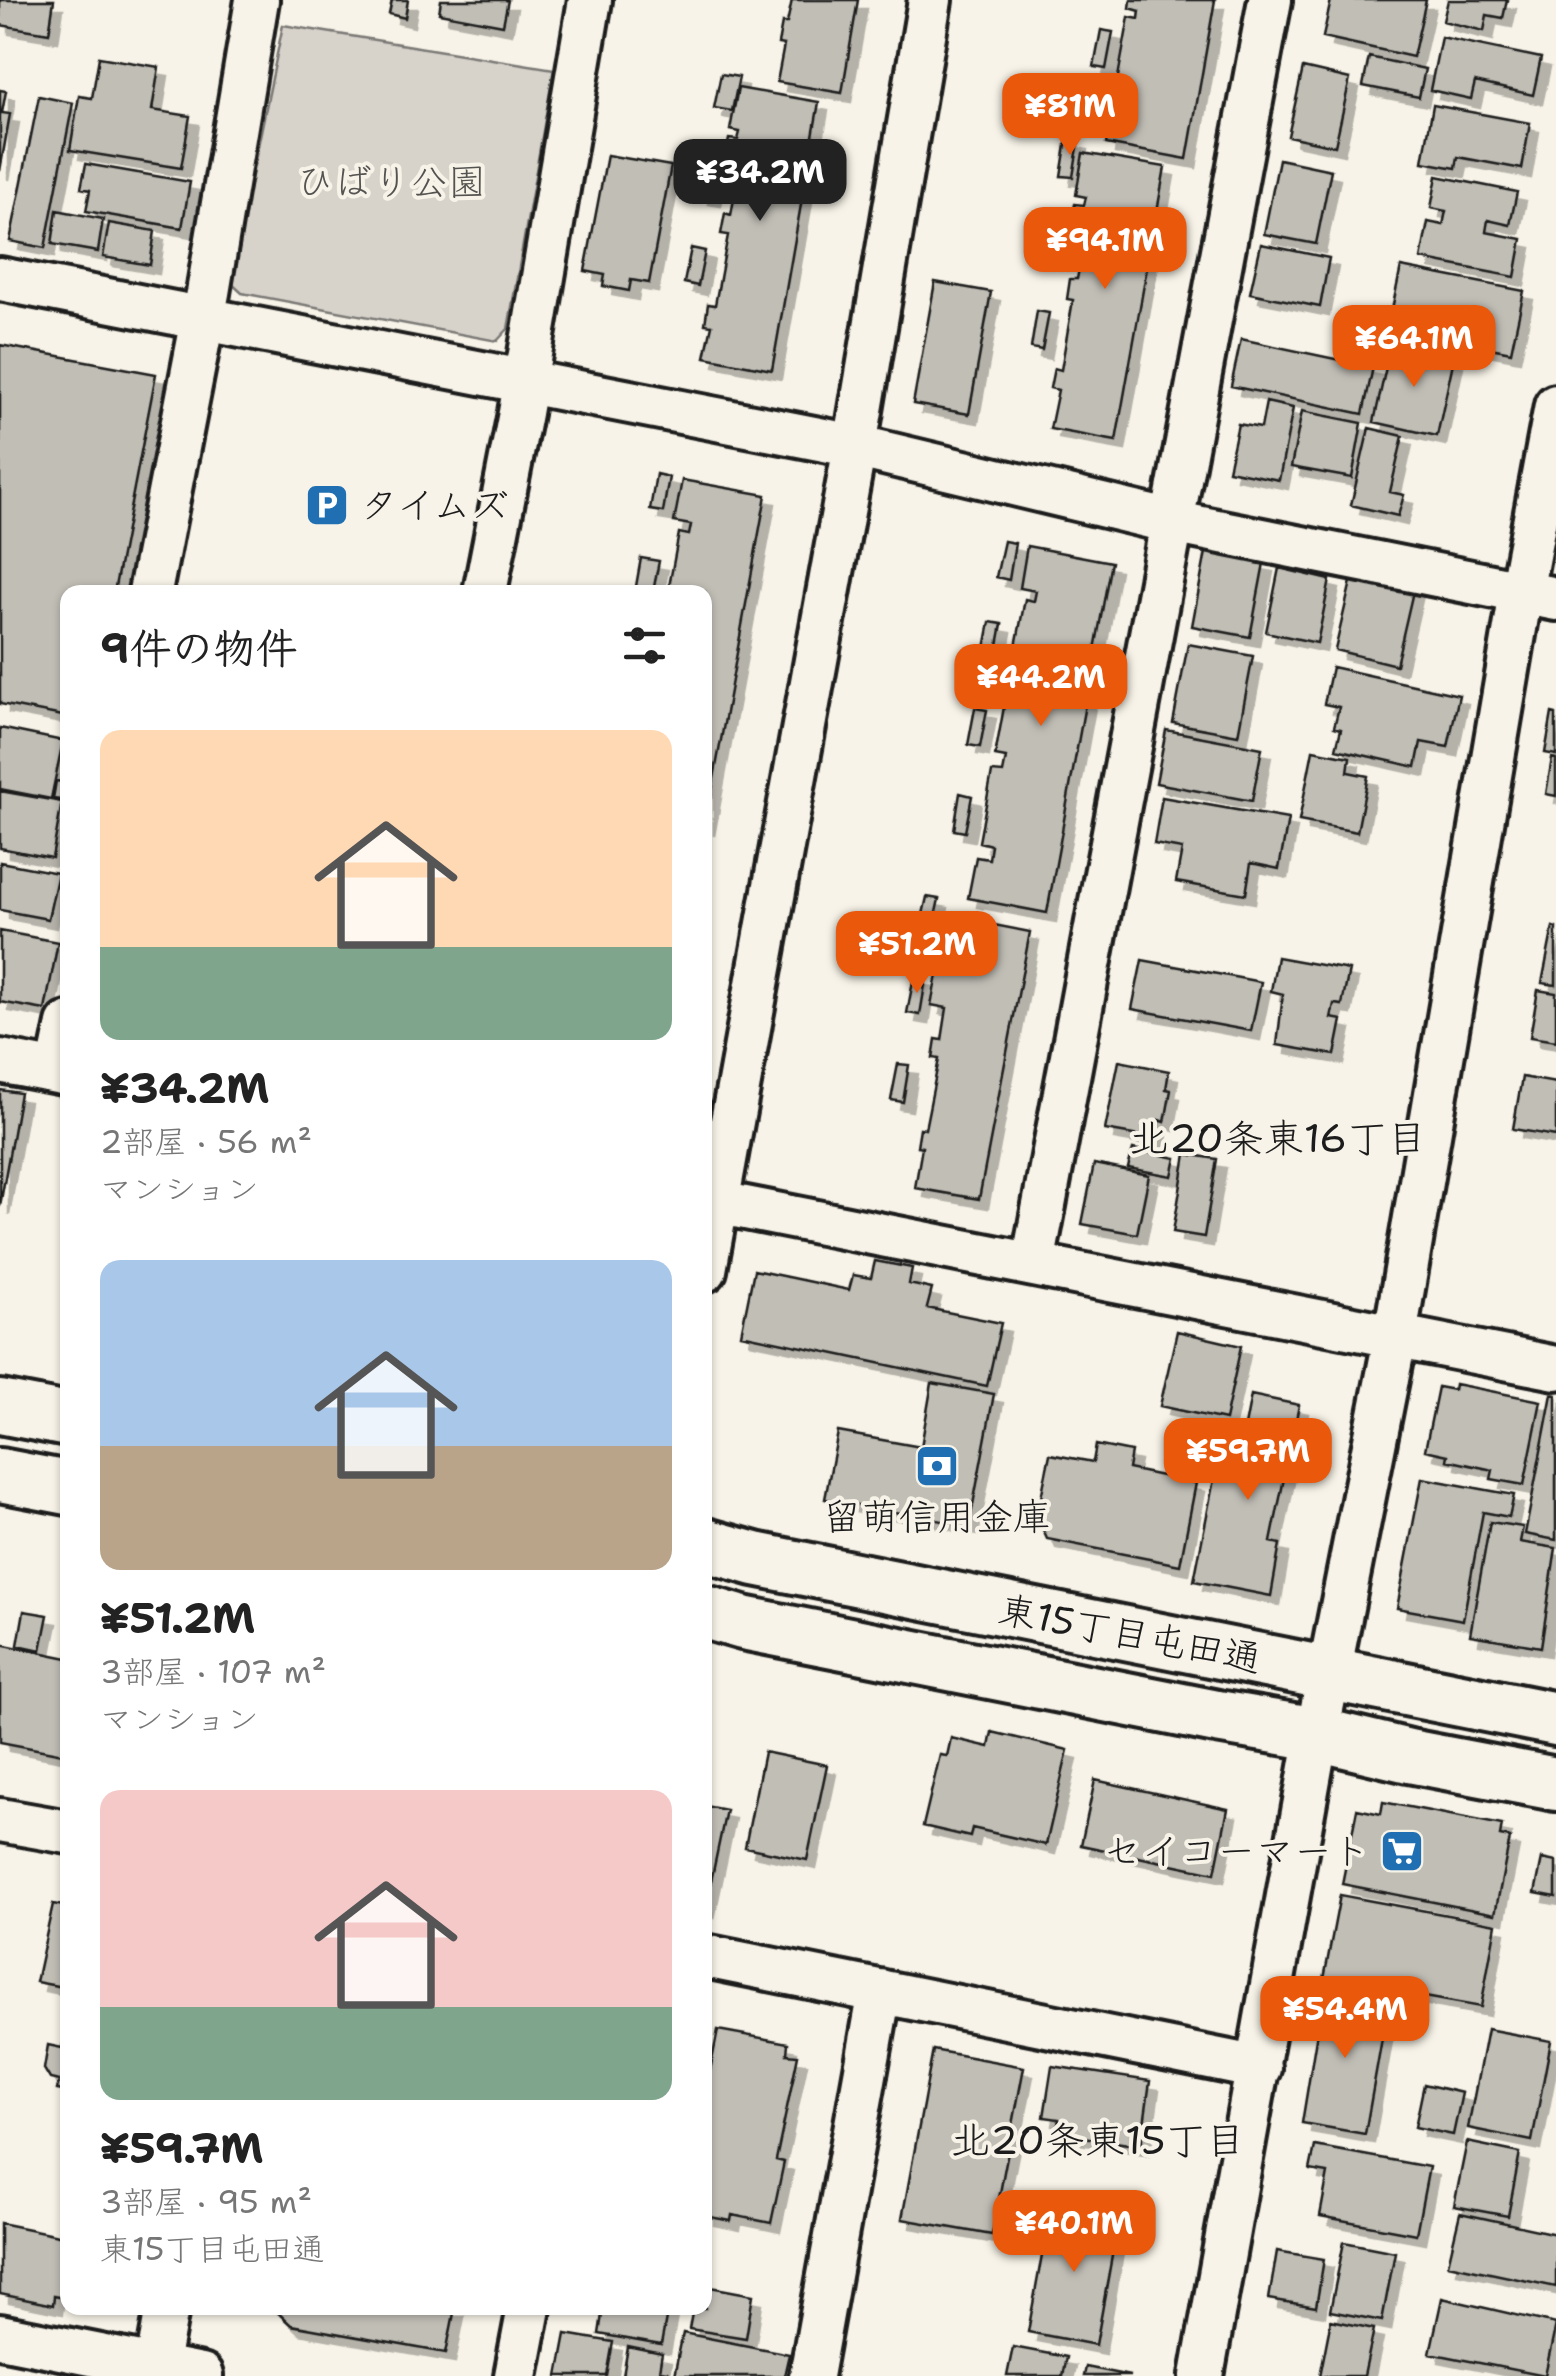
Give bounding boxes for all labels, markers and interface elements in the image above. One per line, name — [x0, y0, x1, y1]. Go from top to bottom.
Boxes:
pin: ¥81M — [1011, 73, 1129, 158]
text: ¥81M — [1024, 84, 1116, 127]
pin: ¥34.2M — [679, 139, 841, 224]
text: ¥34.2M — [696, 150, 825, 193]
park label: ひばり公園 — [296, 156, 486, 207]
pin: ¥94.1M — [1024, 207, 1186, 292]
text: ¥94.1M — [1046, 218, 1164, 261]
pin: ¥64.1M — [1333, 305, 1495, 390]
text: ¥64.1M — [1355, 316, 1473, 359]
place label: タイムズ — [360, 479, 509, 530]
parking icon: タイムズ — [304, 482, 350, 528]
icon: filters — [617, 618, 672, 673]
text: 9件の物件 — [100, 620, 297, 676]
pin: ¥44.2M — [960, 644, 1122, 729]
text: ¥44.2M — [976, 655, 1106, 698]
icon: home — [296, 795, 476, 975]
pin: ¥51.2M — [836, 911, 998, 996]
text: ¥51.2M — [858, 922, 976, 965]
text: ¥34.2M — [100, 1060, 269, 1116]
district label: 北20条東16丁目 — [1129, 1111, 1427, 1165]
text: 2部屋 · 56 m² — [100, 1120, 312, 1163]
text: マンション — [100, 1167, 259, 1210]
icon: home — [296, 1325, 476, 1505]
pin: ¥59.7M — [1167, 1418, 1329, 1503]
text: ¥59.7M — [1186, 1429, 1310, 1472]
bank icon: 留萌信用金庫 — [914, 1443, 960, 1489]
place label: 留萌信用金庫 — [823, 1491, 1051, 1542]
street label: 東15丁目屯田通 — [994, 1583, 1266, 1684]
text: ¥51.2M — [100, 1590, 255, 1646]
text: 3部屋 · 107 m² — [100, 1650, 326, 1693]
text: マンション — [100, 1697, 259, 1740]
place label: セイコーマート — [1103, 1825, 1370, 1876]
supermarket icon: セイコーマート — [1379, 1828, 1425, 1874]
icon: home — [296, 1855, 476, 2035]
pin: ¥54.4M — [1264, 1976, 1426, 2061]
text: ¥54.4M — [1282, 1987, 1408, 2030]
district label: 北20条東15丁目 — [950, 2113, 1246, 2167]
text: ¥59.7M — [100, 2120, 263, 2176]
text: 3部屋 · 95 m² — [100, 2180, 312, 2223]
pin: ¥40.1M — [993, 2190, 1155, 2275]
text: ¥40.1M — [1015, 2201, 1133, 2244]
text: 東15丁目屯田通 — [100, 2227, 324, 2270]

